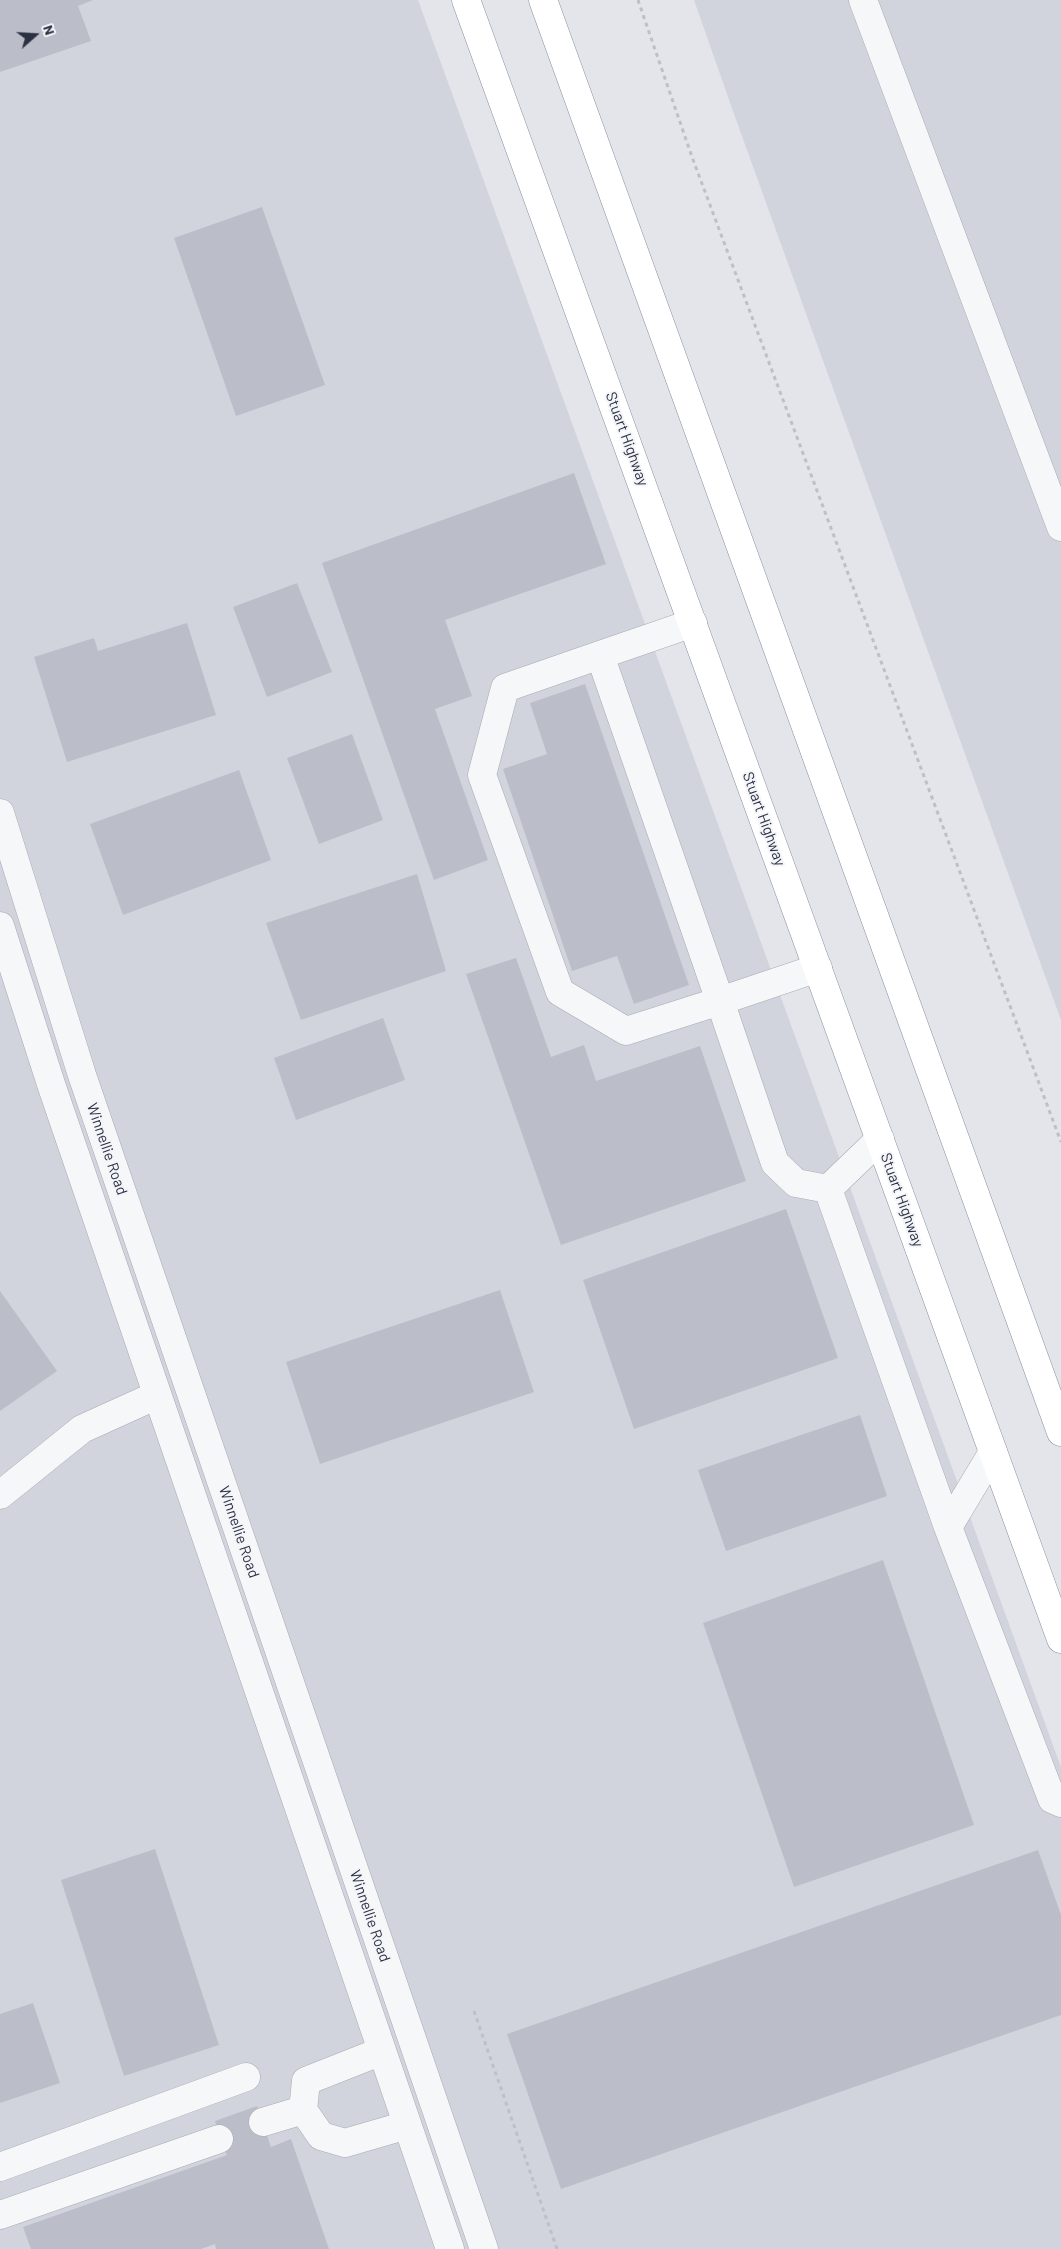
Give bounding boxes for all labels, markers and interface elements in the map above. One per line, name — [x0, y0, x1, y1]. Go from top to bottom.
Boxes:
north arrow — [10, 10, 60, 60]
text: N — [40, 23, 59, 37]
street label: Stuart Highway — [602, 389, 652, 489]
street label: Stuart Highway — [739, 769, 789, 869]
street label: Winnellie Road — [83, 1101, 131, 1197]
street label: Stuart Highway — [877, 1150, 927, 1250]
street label: Winnellie Road — [215, 1484, 263, 1580]
street label: Winnellie Road — [346, 1868, 394, 1964]

